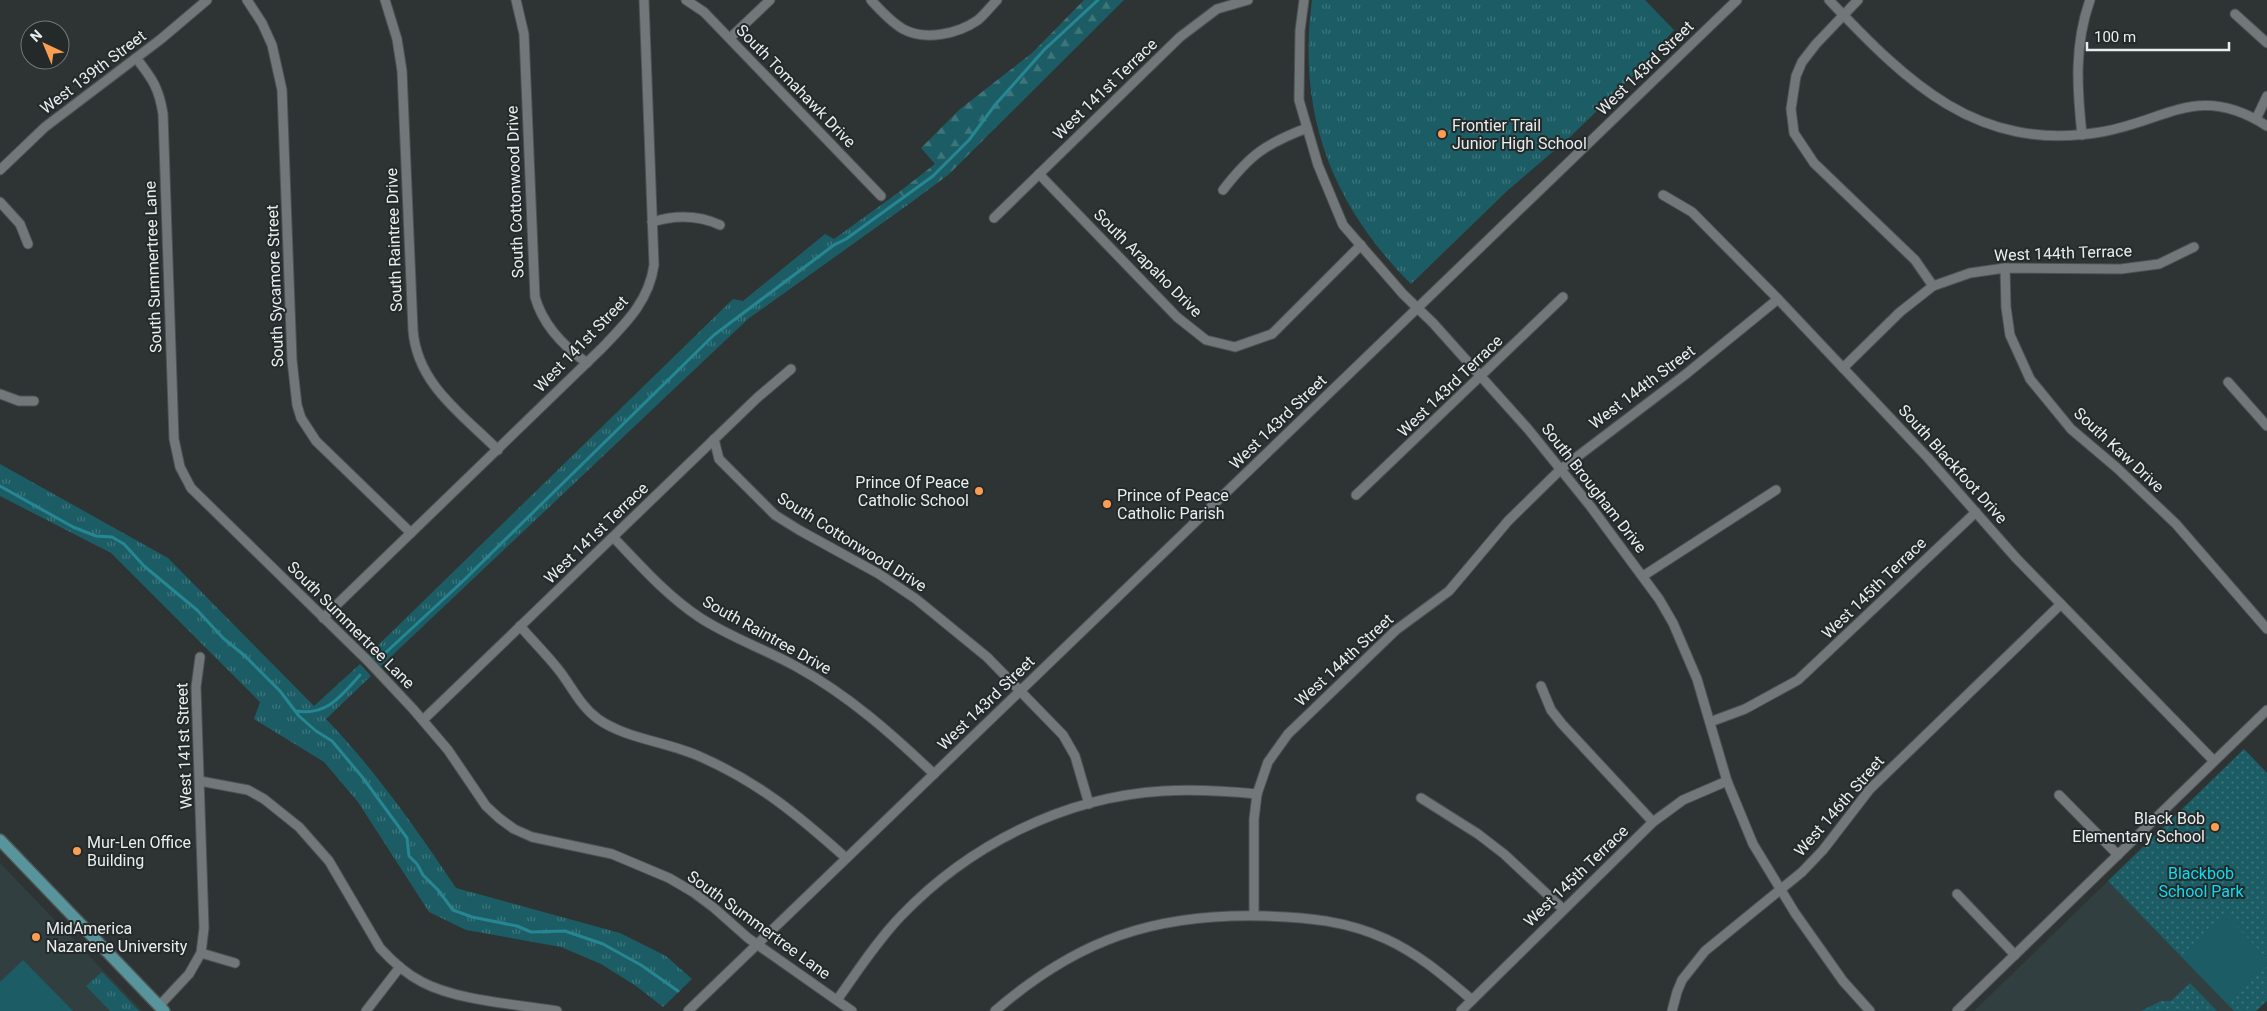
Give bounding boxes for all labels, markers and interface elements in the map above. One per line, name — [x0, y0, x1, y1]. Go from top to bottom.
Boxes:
street label: West 143rd Street — [1593, 17, 1697, 119]
north arrow — [20, 20, 70, 70]
scale bar — [2087, 20, 2230, 52]
street label: South Tomahawk Drive — [732, 21, 860, 151]
text: N — [27, 26, 45, 45]
street label: West 139th Street — [37, 26, 149, 118]
text: 100 m — [2094, 28, 2136, 46]
street label: West 141st Terrace — [1049, 34, 1161, 144]
street label: South Cottonwood Drive — [502, 105, 528, 279]
place label: Frontier Trail Junior High School — [1452, 116, 1587, 153]
marker: Frontier Trail Junior High School — [1436, 128, 1448, 140]
street label: South Raintree Drive — [382, 168, 406, 312]
street label: South Summertree Lane — [141, 181, 165, 353]
street label: South Sycamore Street — [263, 204, 287, 368]
street label: South Arapaho Drive — [1090, 205, 1206, 321]
street label: West 144th Terrace — [1994, 241, 2132, 265]
street label: West 141st Street — [530, 292, 632, 396]
street label: West 143rd Terrace — [1394, 331, 1506, 441]
street label: West 144th Street — [1586, 341, 1698, 433]
street label: West 143rd Street — [1226, 371, 1330, 473]
street label: South Blackfoot Drive — [1895, 401, 2011, 527]
street label: South Kaw Drive — [2070, 403, 2168, 497]
street label: South Brougham Drive — [1538, 419, 1650, 557]
place label: Prince Of Peace Catholic School — [855, 473, 969, 510]
street label: West 141st Terrace — [540, 478, 652, 588]
marker: Prince Of Peace Catholic School — [973, 485, 985, 497]
place label: Prince of Peace Catholic Parish — [1117, 486, 1229, 523]
street label: South Cottonwood Drive — [774, 488, 930, 596]
marker: Prince of Peace Catholic Parish — [1101, 498, 1113, 510]
street label: West 145th Terrace — [1818, 533, 1930, 643]
street label: South Summertree Lane — [283, 557, 419, 693]
street label: South Raintree Drive — [699, 592, 835, 678]
street label: West 144th Street — [1291, 610, 1397, 710]
street label: West 143rd Street — [934, 652, 1038, 754]
street label: West 141st Street — [172, 682, 196, 810]
street label: West 146th Street — [1790, 752, 1888, 860]
place label: Black Bob Elementary School — [2072, 809, 2205, 846]
street label: West 145th Terrace — [1520, 821, 1632, 931]
marker: Black Bob Elementary School — [2209, 821, 2221, 833]
place label: Mur-Len Office Building — [87, 833, 191, 870]
marker: Mur-Len Office Building — [71, 845, 83, 857]
park label: Blackbob School Park — [2158, 864, 2244, 901]
street label: South Summertree Lane — [684, 867, 834, 983]
place label: MidAmerica Nazarene University — [46, 919, 188, 956]
marker: MidAmerica Nazarene University — [30, 931, 42, 943]

